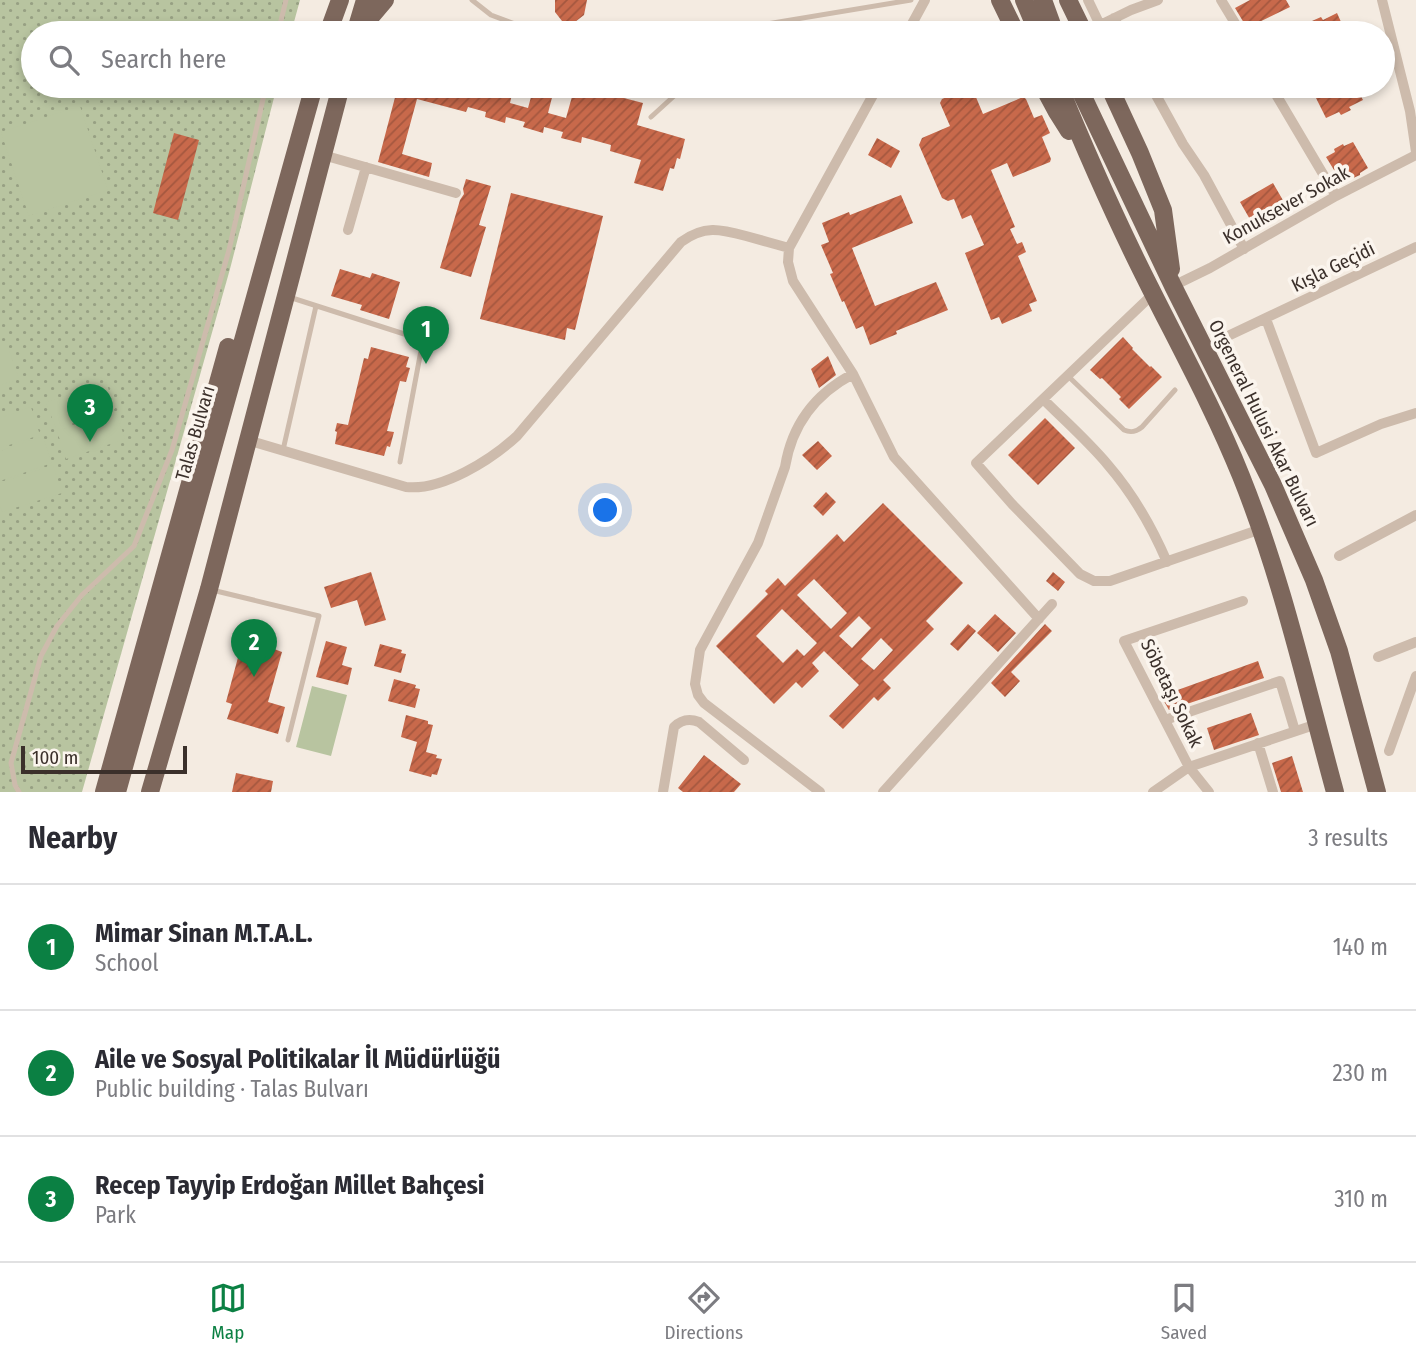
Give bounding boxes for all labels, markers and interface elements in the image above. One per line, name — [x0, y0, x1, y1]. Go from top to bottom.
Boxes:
search box — [21, 21, 1395, 98]
icon: search — [45, 41, 83, 79]
text: Search here — [101, 44, 226, 75]
street label: Konuksever Sokak — [1219, 161, 1353, 249]
street label: Kışla Geçidi — [1288, 237, 1378, 297]
pin: 1 — [403, 306, 449, 364]
street label: Orgeneral Hulusi Akar Bulvarı — [1204, 316, 1324, 530]
street label: Talas Bulvarı — [170, 383, 220, 483]
pin: 3 — [67, 384, 113, 442]
your location — [588, 493, 622, 527]
pin: 2 — [231, 619, 277, 677]
street label: Söbetaşı Sokak — [1136, 635, 1208, 751]
scale bar — [21, 743, 187, 775]
text: 100 m — [32, 746, 78, 769]
text: Nearby — [28, 820, 117, 856]
text: 3 results — [1308, 824, 1388, 852]
text: Mimar Sinan M.T.A.L. — [95, 918, 313, 949]
text: 1 — [46, 933, 56, 961]
text: 140 m — [1333, 933, 1388, 961]
text: School — [95, 949, 159, 977]
text: Aile ve Sosyal Politikalar İl Müdürlüğü — [95, 1044, 500, 1075]
text: 2 — [46, 1059, 56, 1087]
text: 230 m — [1332, 1059, 1388, 1087]
text: Public building · Talas Bulvarı — [95, 1075, 369, 1103]
text: Recep Tayyip Erdoğan Millet Bahçesi — [95, 1170, 485, 1201]
text: 3 — [46, 1185, 56, 1213]
text: 310 m — [1334, 1185, 1388, 1213]
text: Park — [95, 1201, 136, 1229]
tab: Map — [209, 1279, 247, 1344]
tab: Directions — [665, 1279, 743, 1344]
tab: Saved — [1161, 1279, 1207, 1344]

